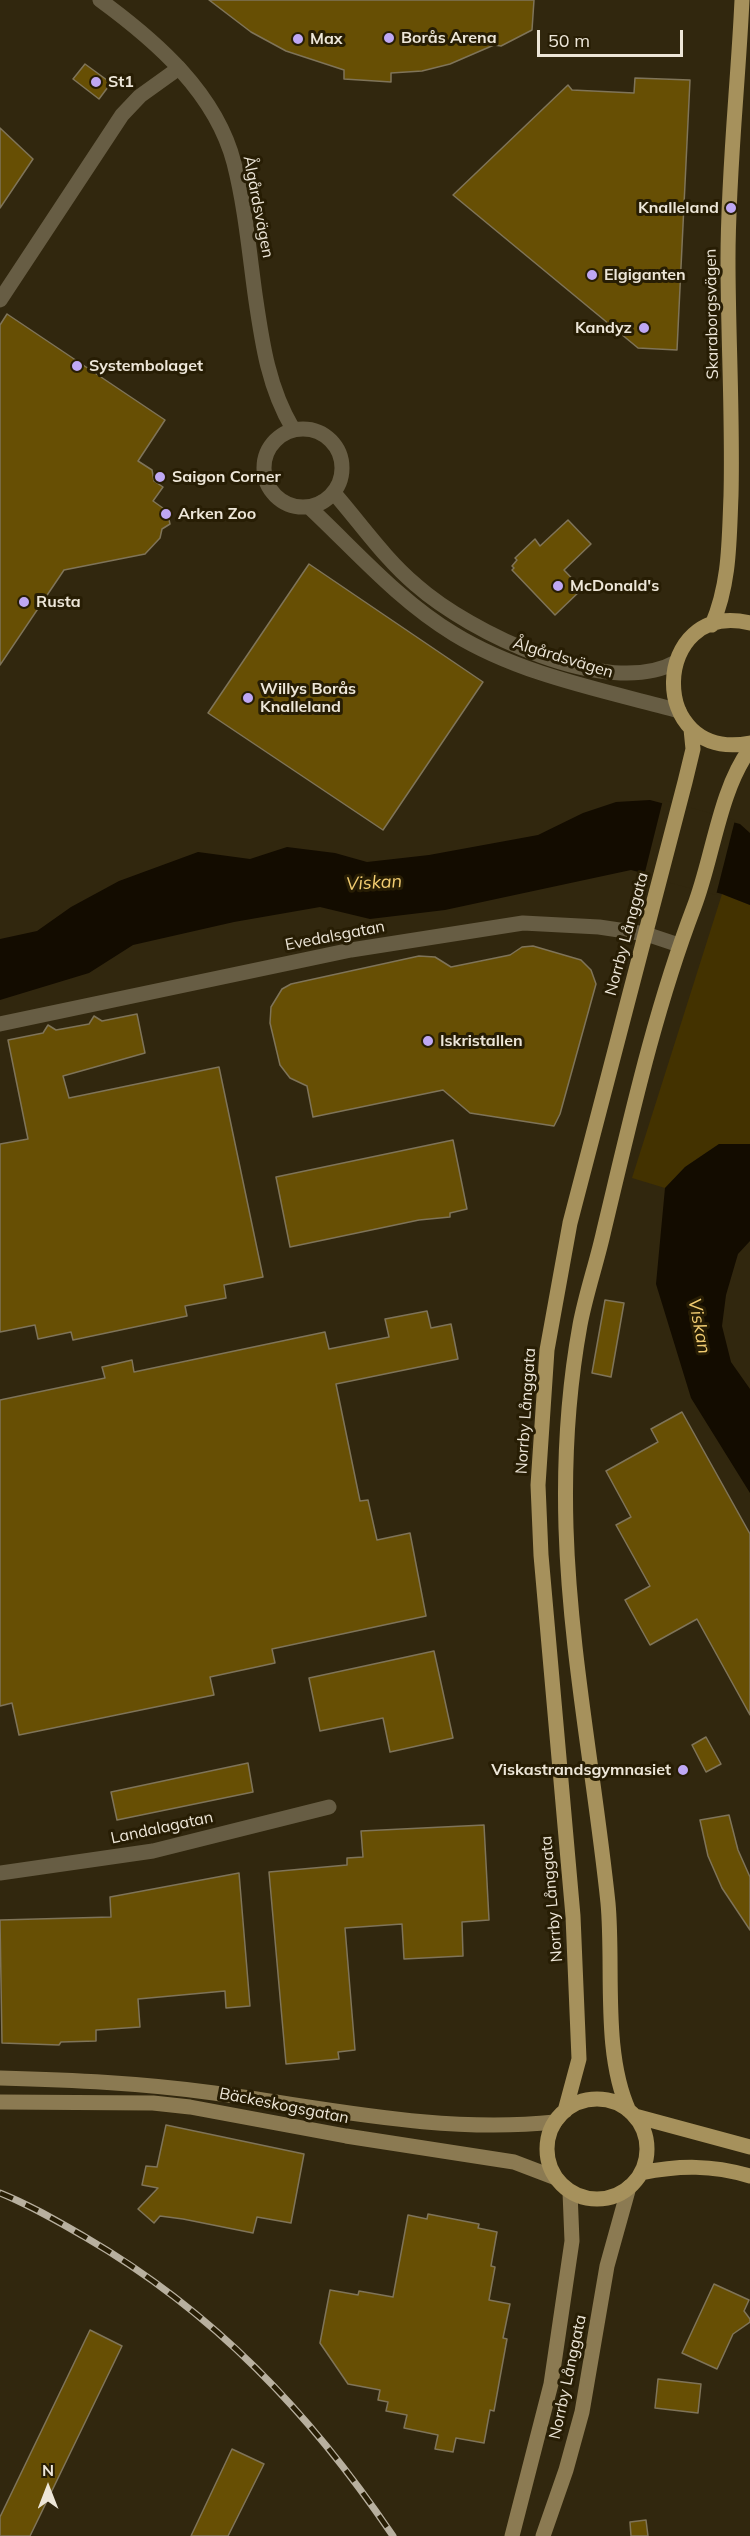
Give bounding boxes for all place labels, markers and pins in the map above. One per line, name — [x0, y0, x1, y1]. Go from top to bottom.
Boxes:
place label: Borås Arena — [401, 28, 497, 48]
place label: Max — [310, 29, 343, 49]
marker: Borås Arena — [382, 31, 396, 45]
marker: Max — [291, 32, 305, 46]
place label: St1 — [108, 72, 134, 92]
marker: St1 — [89, 75, 103, 89]
place label: Knalleland — [638, 198, 719, 218]
marker: Knalleland — [724, 201, 738, 215]
place label: Elgiganten — [604, 265, 686, 285]
marker: Elgiganten — [585, 268, 599, 282]
place label: Kandyz — [575, 318, 632, 338]
marker: Kandyz — [637, 321, 651, 335]
place label: Systembolaget — [89, 356, 203, 376]
marker: Systembolaget — [70, 359, 84, 373]
place label: Saigon Corner — [172, 467, 281, 487]
marker: Saigon Corner — [153, 470, 167, 484]
place label: Arken Zoo — [178, 504, 256, 524]
marker: Arken Zoo — [159, 507, 173, 521]
place label: McDonald's — [570, 576, 659, 596]
marker: McDonald's — [551, 579, 565, 593]
place label: Rusta — [36, 592, 81, 612]
marker: Rusta — [17, 595, 31, 609]
place label: Willys Borås Knalleland — [260, 679, 356, 717]
marker: Willys Borås Knalleland — [241, 691, 255, 705]
place label: Iskristallen — [440, 1031, 523, 1051]
marker: Iskristallen — [421, 1034, 435, 1048]
place label: Viskastrandsgymnasiet — [491, 1760, 671, 1780]
marker: Viskastrandsgymnasiet — [676, 1763, 690, 1777]

